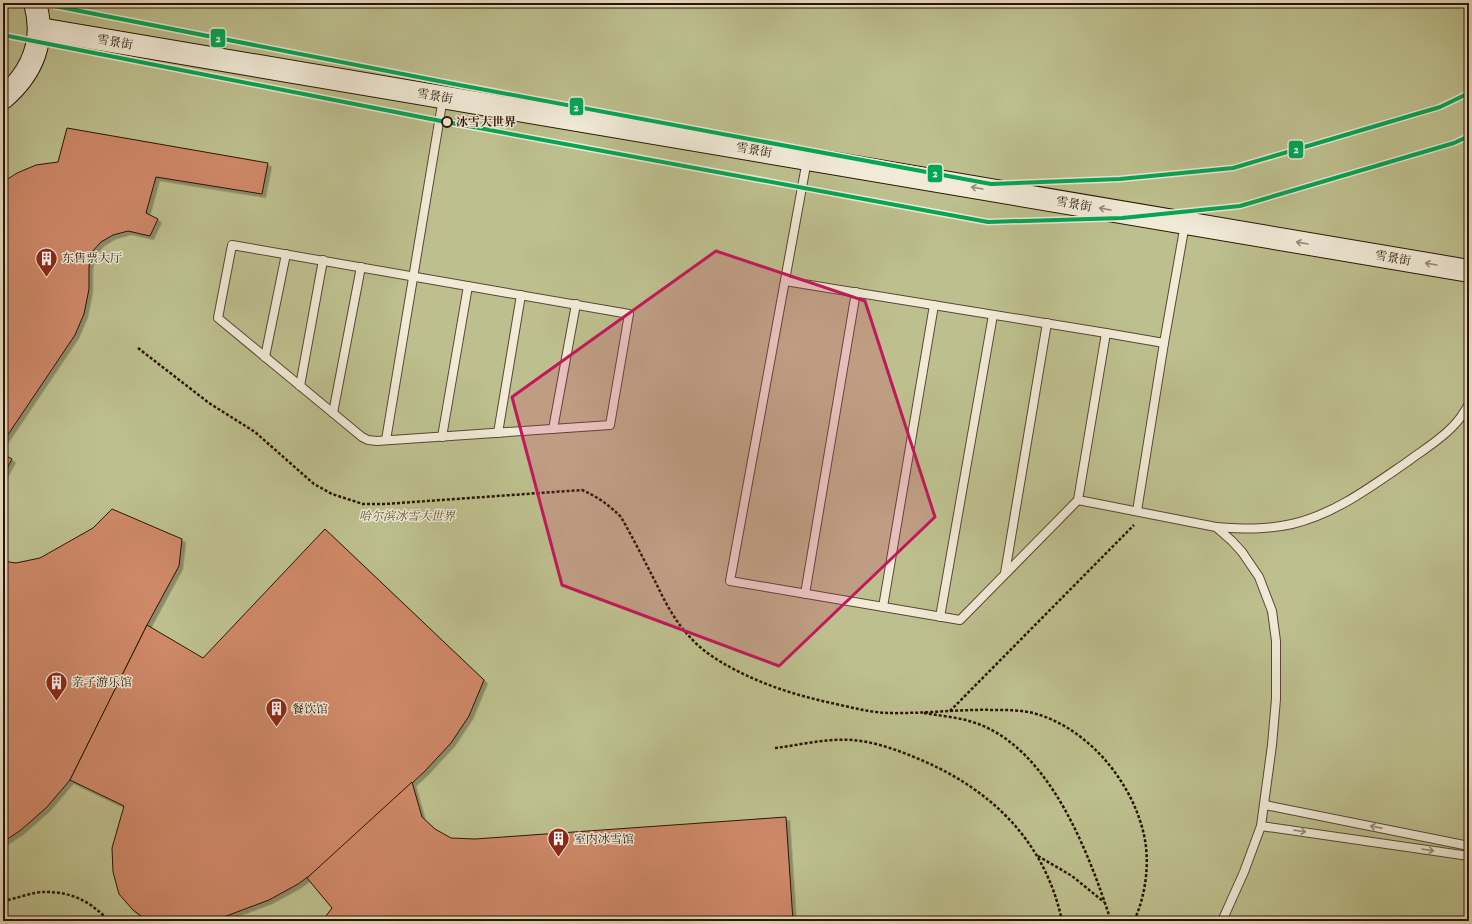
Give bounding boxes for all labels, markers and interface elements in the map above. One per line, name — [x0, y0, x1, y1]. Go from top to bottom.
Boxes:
line badge: 2 — [210, 28, 226, 48]
street label: 雪景街 — [96, 31, 135, 55]
text: 2 — [215, 31, 221, 47]
street label: 雪景街 — [416, 85, 455, 109]
line badge: 2 — [569, 97, 584, 116]
text: 2 — [573, 100, 579, 116]
place label: 冰雪大世界 — [456, 114, 516, 132]
marker: 冰雪大世界 — [441, 116, 453, 128]
street label: 雪景街 — [735, 139, 774, 163]
line badge: 2 — [1288, 140, 1304, 159]
text: 2 — [1293, 142, 1299, 158]
line badge: 2 — [927, 164, 943, 183]
text: 2 — [932, 166, 938, 182]
one-way arrow — [971, 183, 984, 191]
street label: 雪景街 — [1055, 193, 1094, 217]
one-way arrow — [1099, 205, 1112, 213]
one-way arrow — [1296, 238, 1309, 246]
building icon: 东售票大厅 — [33, 245, 59, 278]
street label: 雪景街 — [1374, 247, 1413, 271]
place label: 东售票大厅 — [62, 250, 122, 268]
one-way arrow — [1424, 260, 1437, 268]
park label: 哈尔滨冰雪大世界 — [359, 508, 456, 526]
building icon: 亲子游乐馆 — [43, 669, 69, 702]
place label: 亲子游乐馆 — [72, 674, 132, 692]
building icon: 餐饮馆 — [264, 696, 290, 729]
place label: 餐饮馆 — [292, 701, 328, 719]
one-way arrow — [1370, 823, 1383, 831]
building icon: 室内冰雪馆 — [546, 826, 572, 859]
one-way arrow — [1293, 827, 1306, 835]
place label: 室内冰雪馆 — [574, 831, 634, 849]
one-way arrow — [1421, 846, 1434, 854]

